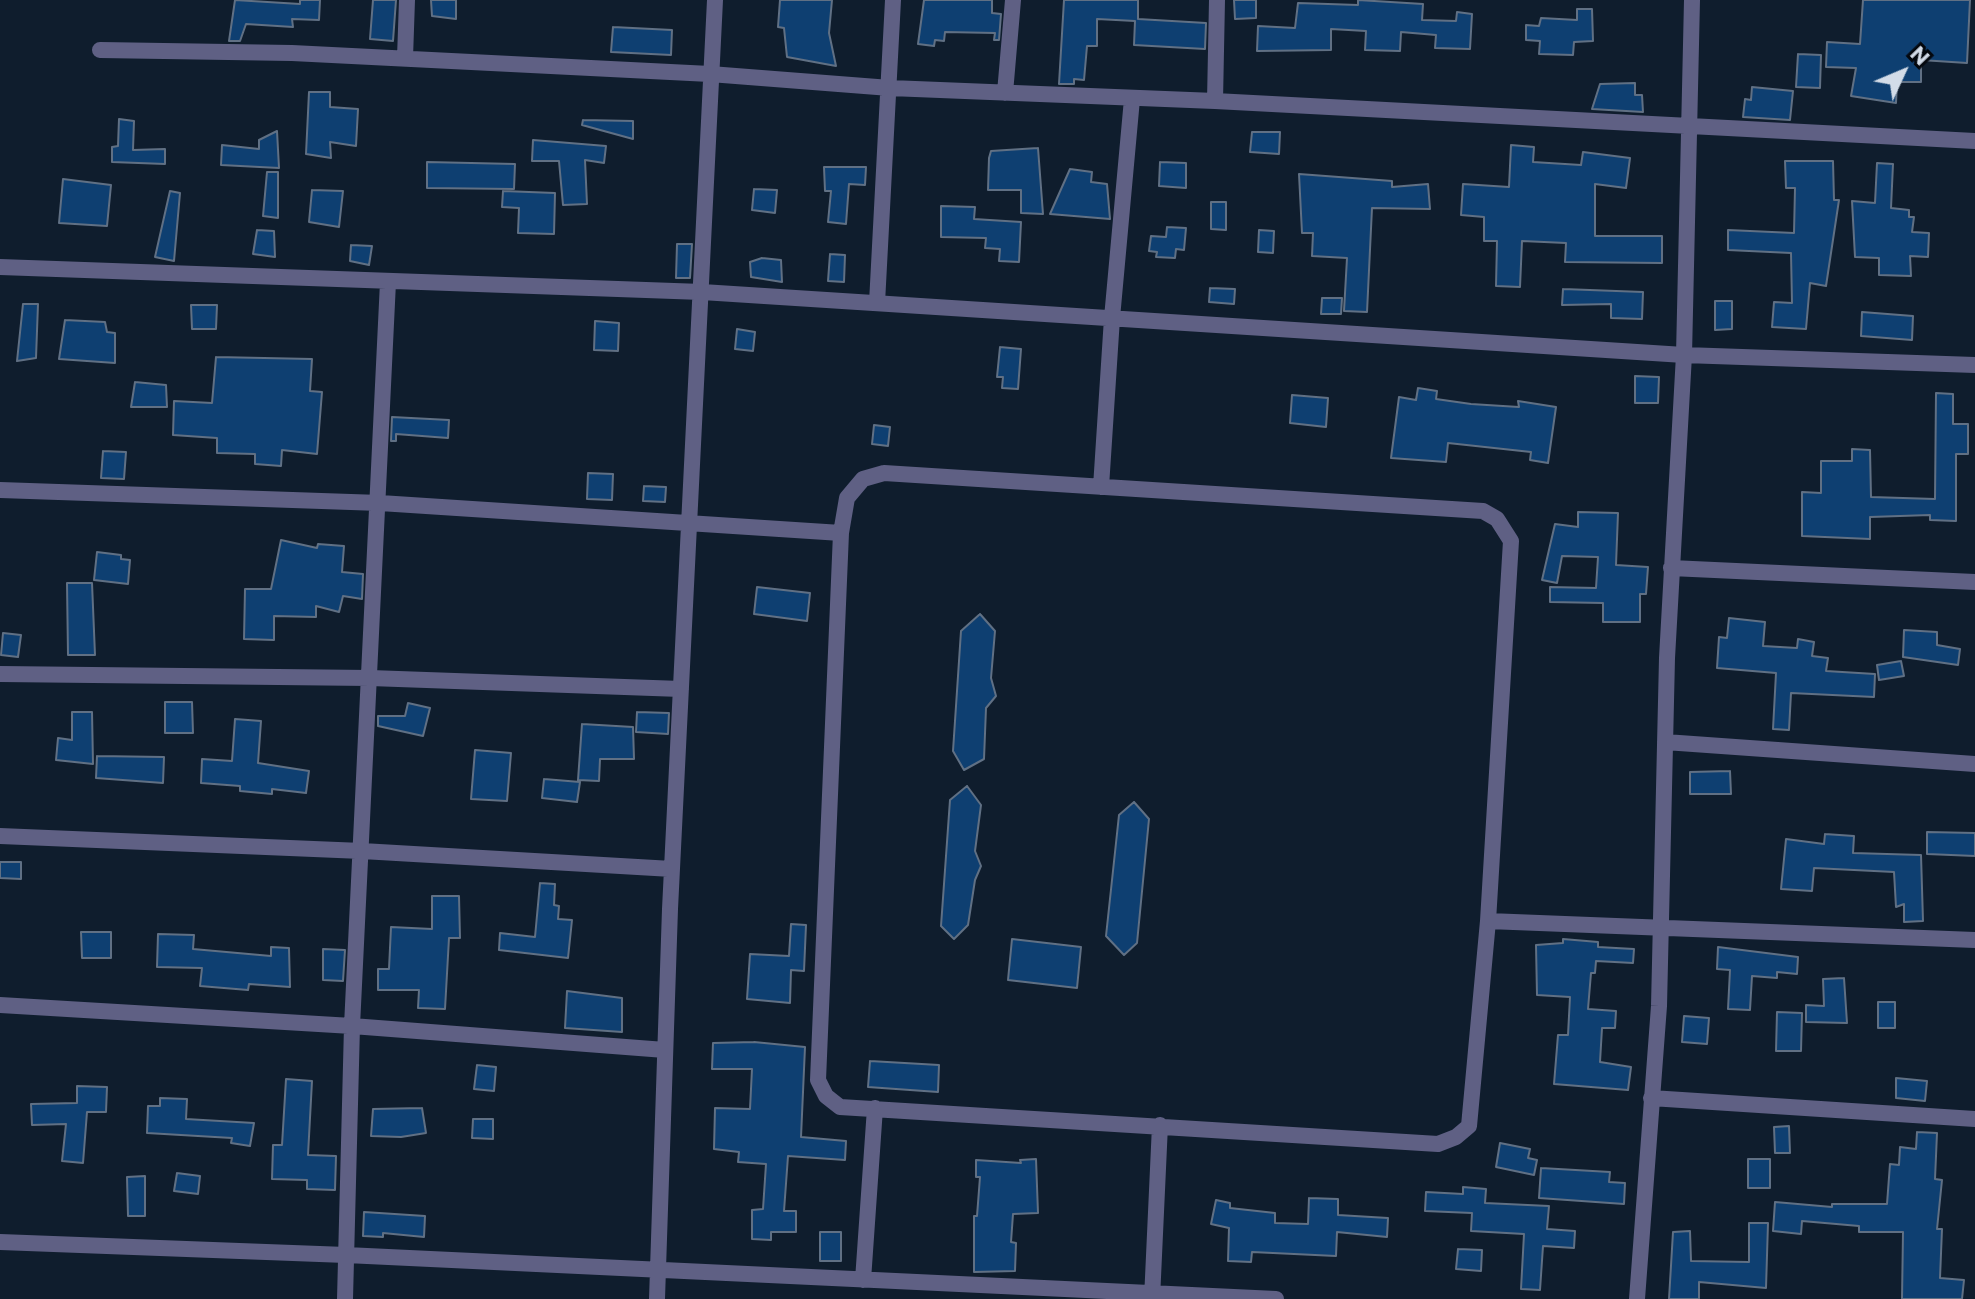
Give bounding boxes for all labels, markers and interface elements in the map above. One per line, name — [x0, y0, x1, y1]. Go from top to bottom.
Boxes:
north arrow — [1863, 32, 1943, 112]
text: N — [1905, 40, 1936, 70]

